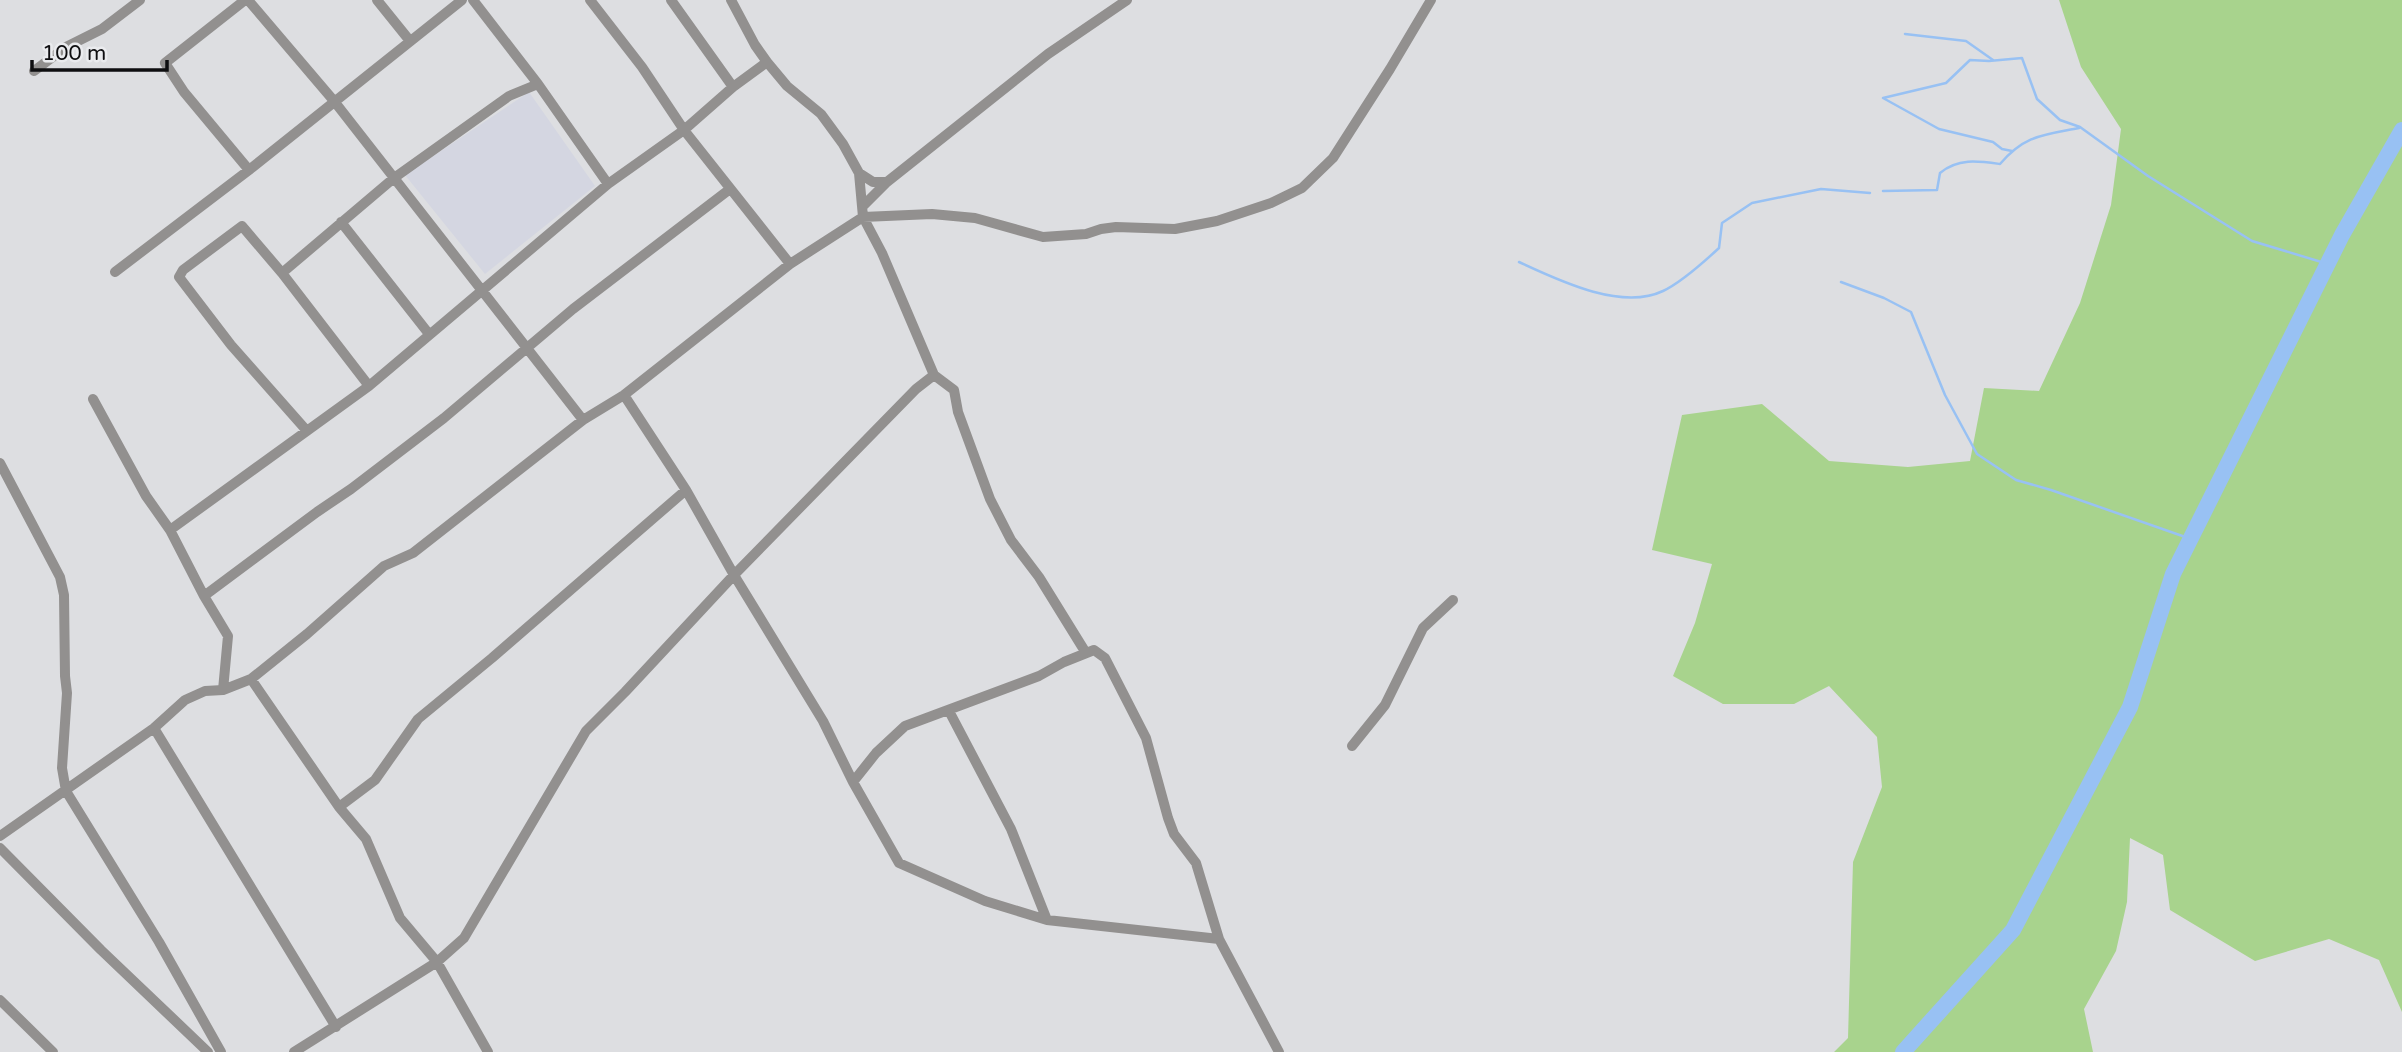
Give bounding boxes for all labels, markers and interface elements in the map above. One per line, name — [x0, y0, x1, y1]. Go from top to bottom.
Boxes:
scale bar — [32, 28, 166, 72]
text: 100 m — [42, 41, 106, 66]

